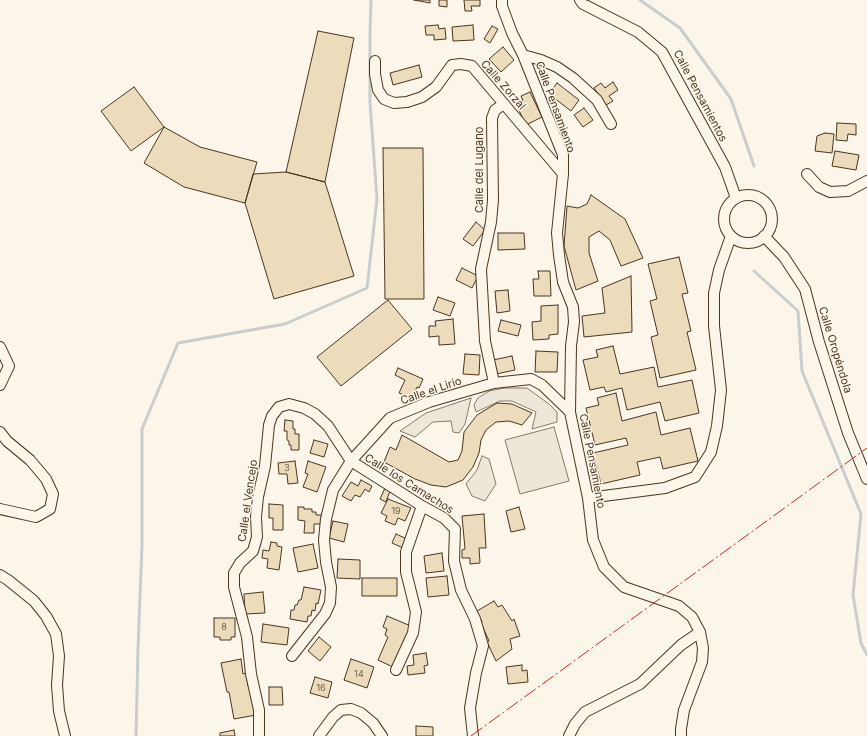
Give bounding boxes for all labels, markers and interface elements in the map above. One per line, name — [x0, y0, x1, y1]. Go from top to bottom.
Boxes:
street label: Calle Pensamientos — [670, 48, 730, 144]
street label: Calle Zorzal — [478, 57, 528, 113]
street label: Calle Pensamiento — [532, 60, 578, 154]
street label: Calle del Lugano — [473, 127, 487, 213]
street label: Calle Oropéndola — [816, 305, 854, 395]
street label: Calle el Lirio — [399, 374, 463, 408]
street label: Calle Pensamiento — [576, 413, 608, 509]
street label: Calle los Camachos — [362, 451, 456, 517]
street label: Calle el Vencejo — [236, 459, 260, 543]
house number: 3 — [284, 463, 290, 473]
house number: 19 — [391, 506, 401, 516]
house number: 8 — [221, 622, 227, 632]
house number: 14 — [354, 669, 364, 679]
house number: 16 — [316, 683, 326, 693]

